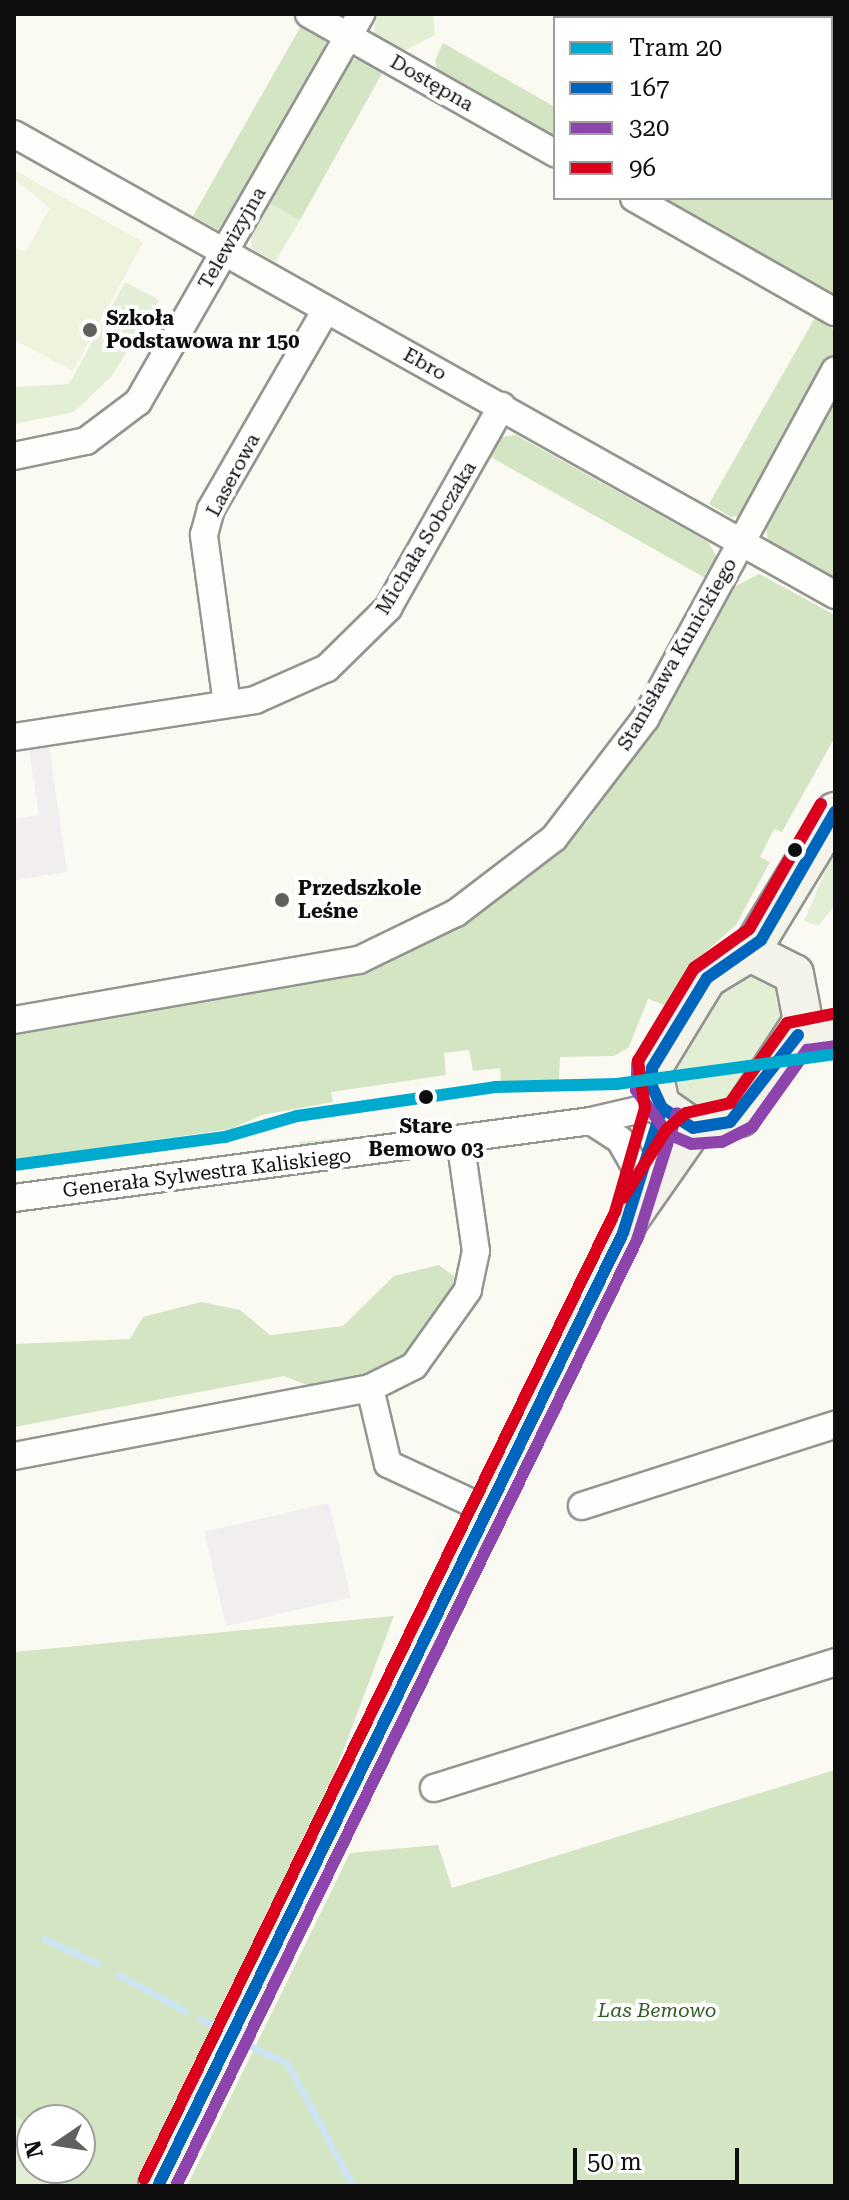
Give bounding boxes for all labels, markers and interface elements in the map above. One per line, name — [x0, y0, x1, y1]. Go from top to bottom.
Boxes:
legend — [553, 16, 833, 200]
text: Tram 20 — [629, 34, 722, 62]
street label: Dostępna — [386, 50, 478, 116]
text: 167 — [629, 74, 669, 102]
text: 320 — [629, 114, 669, 142]
text: 96 — [629, 154, 656, 182]
street label: Telewizyjna — [193, 183, 271, 293]
place label: Szkoła Podstawowa nr 150 — [106, 306, 299, 353]
marker: Szkoła Podstawowa nr 150 — [81, 321, 99, 339]
street label: Ebro — [399, 342, 451, 386]
street label: Laserowa — [201, 429, 265, 521]
street label: Michała Sobczaka — [371, 457, 481, 619]
street label: Stanisława Kunickiego — [612, 553, 742, 755]
unlabelled marker — [787, 842, 803, 858]
place label: Przedszkole Leśne — [298, 876, 422, 923]
marker: Przedszkole Leśne — [273, 891, 291, 909]
marker: Stare Bemowo 03 — [412, 1083, 440, 1111]
place label: Stare Bemowo 03 — [368, 1114, 484, 1161]
street label: Generała Sylwestra Kaliskiego — [61, 1143, 353, 1203]
park label: Las Bemowo — [598, 1998, 716, 2022]
north arrow — [16, 2104, 96, 2184]
scale bar — [577, 2132, 743, 2182]
text: N — [20, 2138, 48, 2160]
text: 50 m — [587, 2148, 642, 2176]

